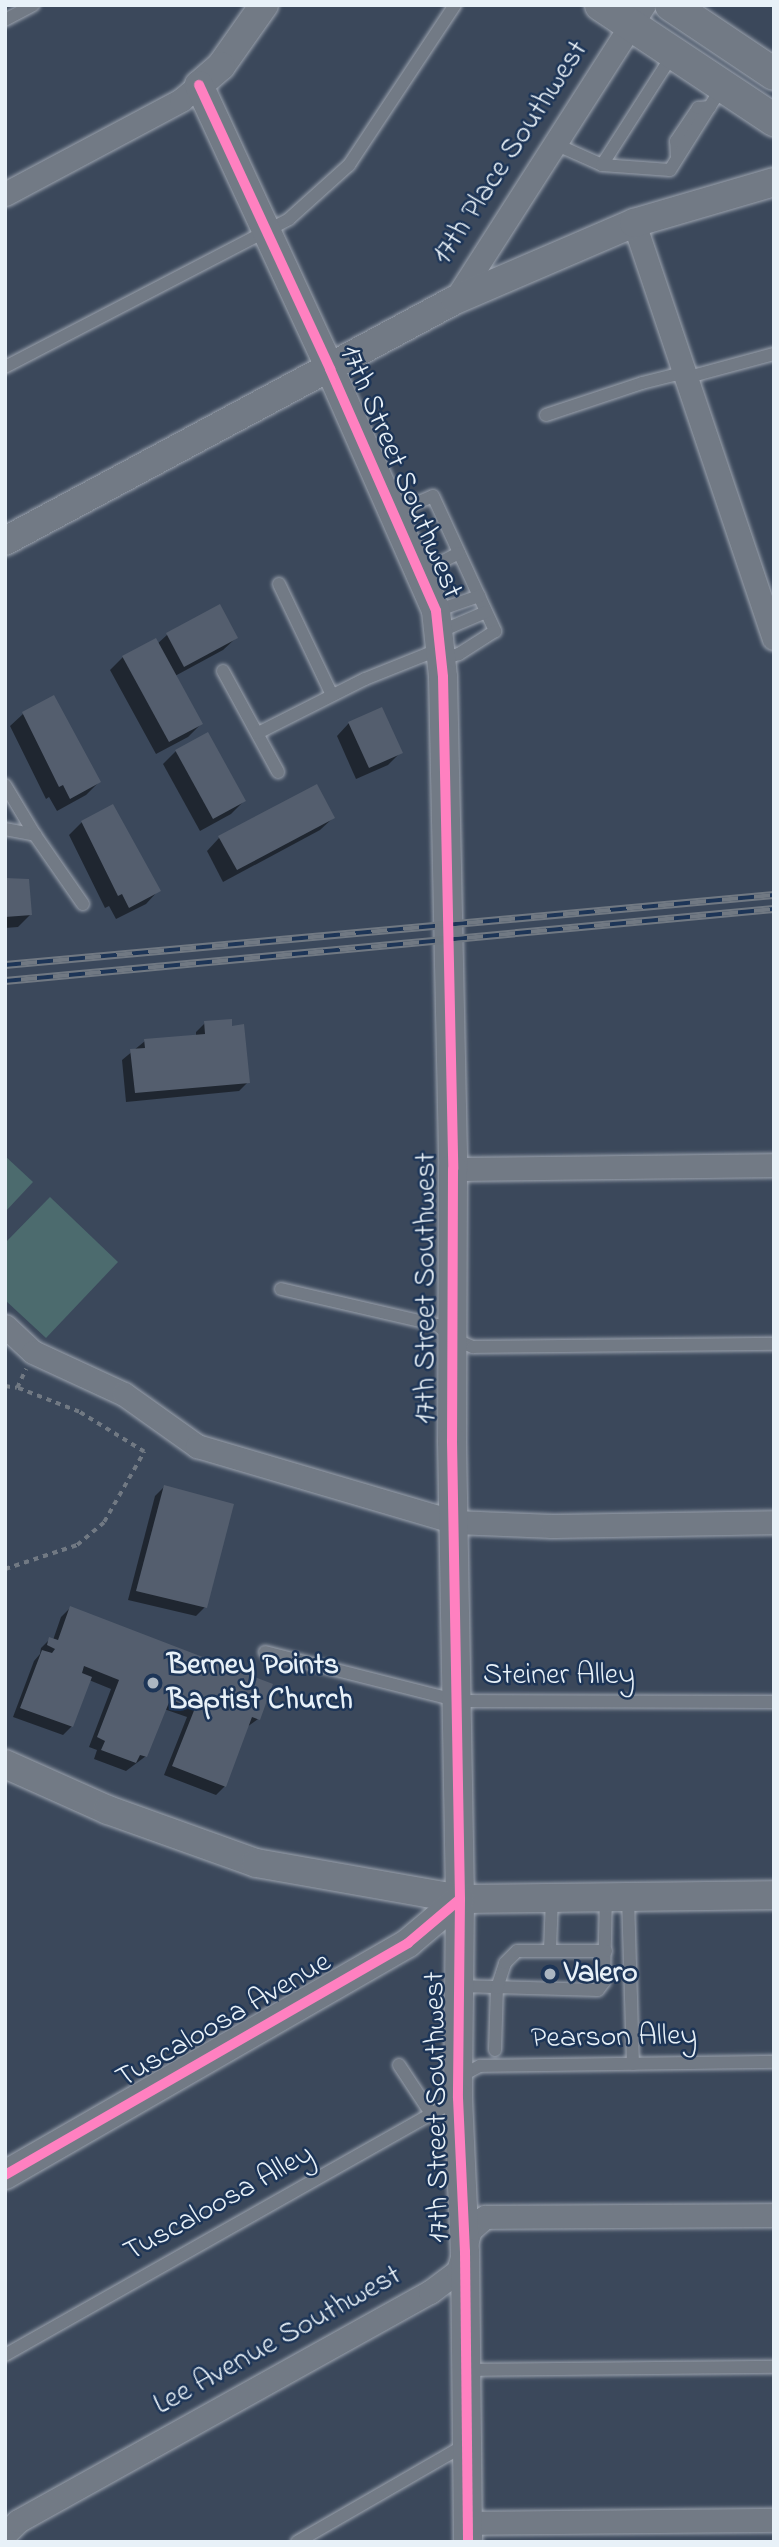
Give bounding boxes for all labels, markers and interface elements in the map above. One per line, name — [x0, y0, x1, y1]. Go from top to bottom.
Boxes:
street label: 17th Place Southwest — [425, 34, 597, 272]
street label: 17th Street Southwest — [330, 340, 470, 604]
street label: 17th Street Southwest — [409, 1152, 445, 1424]
place label: Berney Points Baptist Church — [167, 1648, 353, 1718]
street label: Steiner Alley — [483, 1658, 635, 1694]
marker: Berney Points Baptist Church — [145, 1675, 161, 1691]
street label: Tuscaloosa Avenue — [110, 1945, 338, 2097]
place label: Valero — [564, 1956, 638, 1992]
marker: Valero — [542, 1966, 558, 1982]
street label: 17th Street Southwest — [418, 1971, 458, 2243]
street label: Pearson Alley — [531, 2019, 697, 2057]
street label: Tuscaloosa Alley — [118, 2137, 320, 2271]
street label: Lee Avenue Southwest — [148, 2258, 408, 2424]

